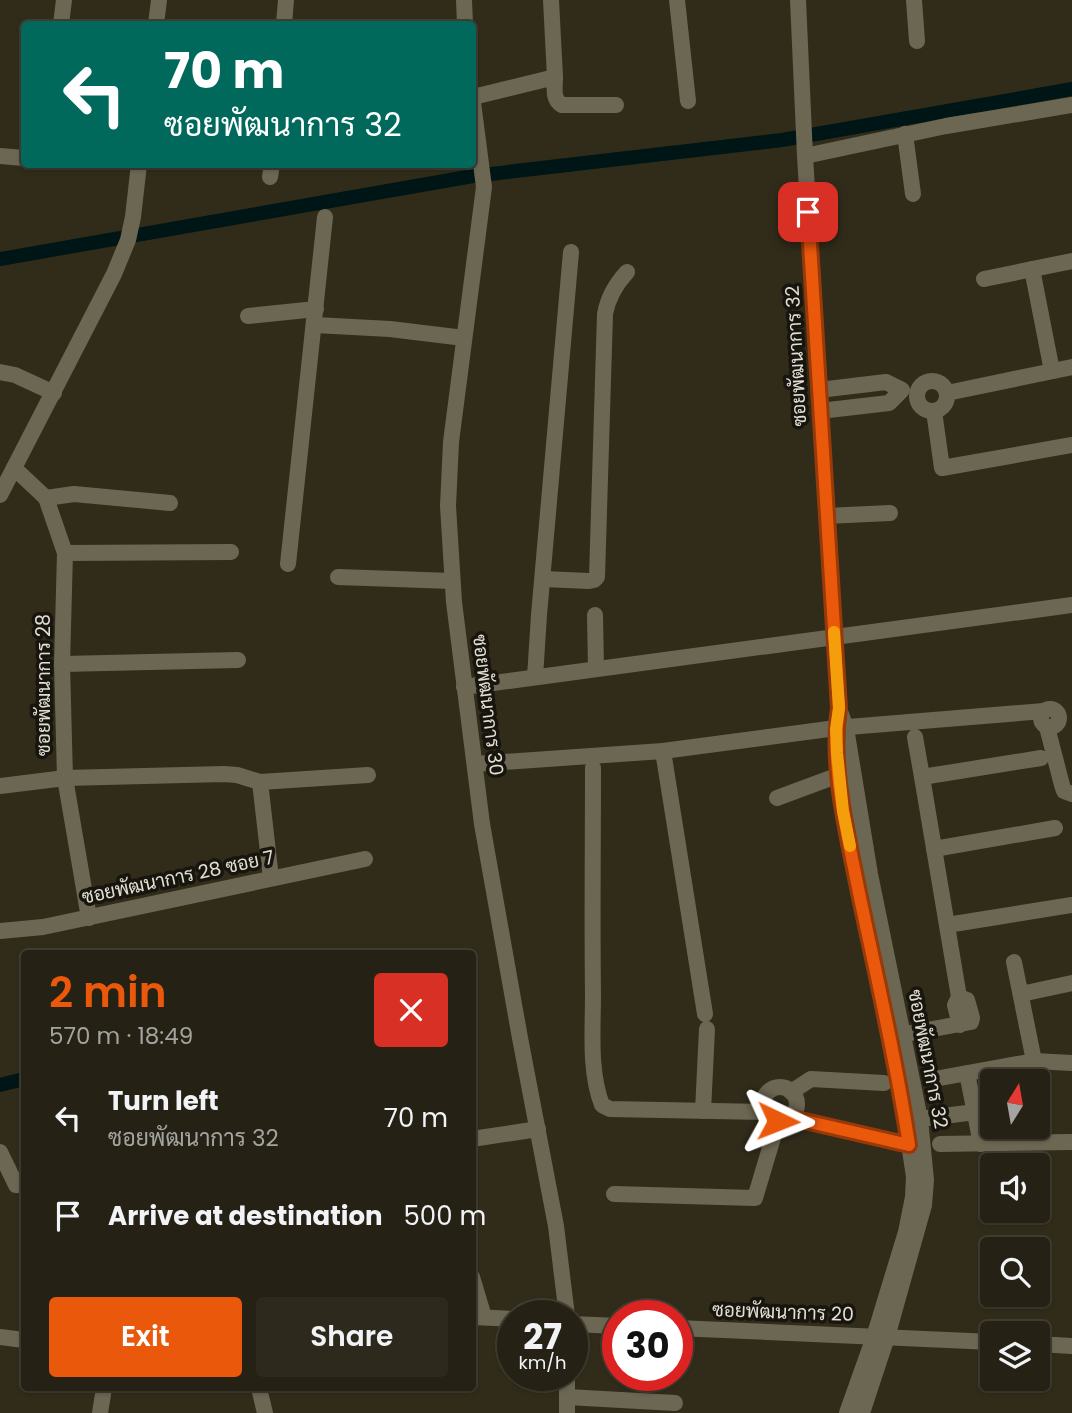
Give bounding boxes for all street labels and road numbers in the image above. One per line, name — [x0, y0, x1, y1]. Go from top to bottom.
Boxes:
street label: ซอยพัฒนาการ 32 — [779, 285, 813, 427]
street label: ซอยพัฒนาการ 28 — [30, 614, 57, 756]
street label: ซอยพัฒนาการ 30 — [466, 633, 510, 777]
street label: ซอยพัฒนาการ 28 ซอย 7 — [79, 843, 277, 911]
street label: ซอยพัฒนาการ 32 — [901, 987, 955, 1131]
street label: ซอยพัฒนาการ 20 — [712, 1296, 854, 1328]

